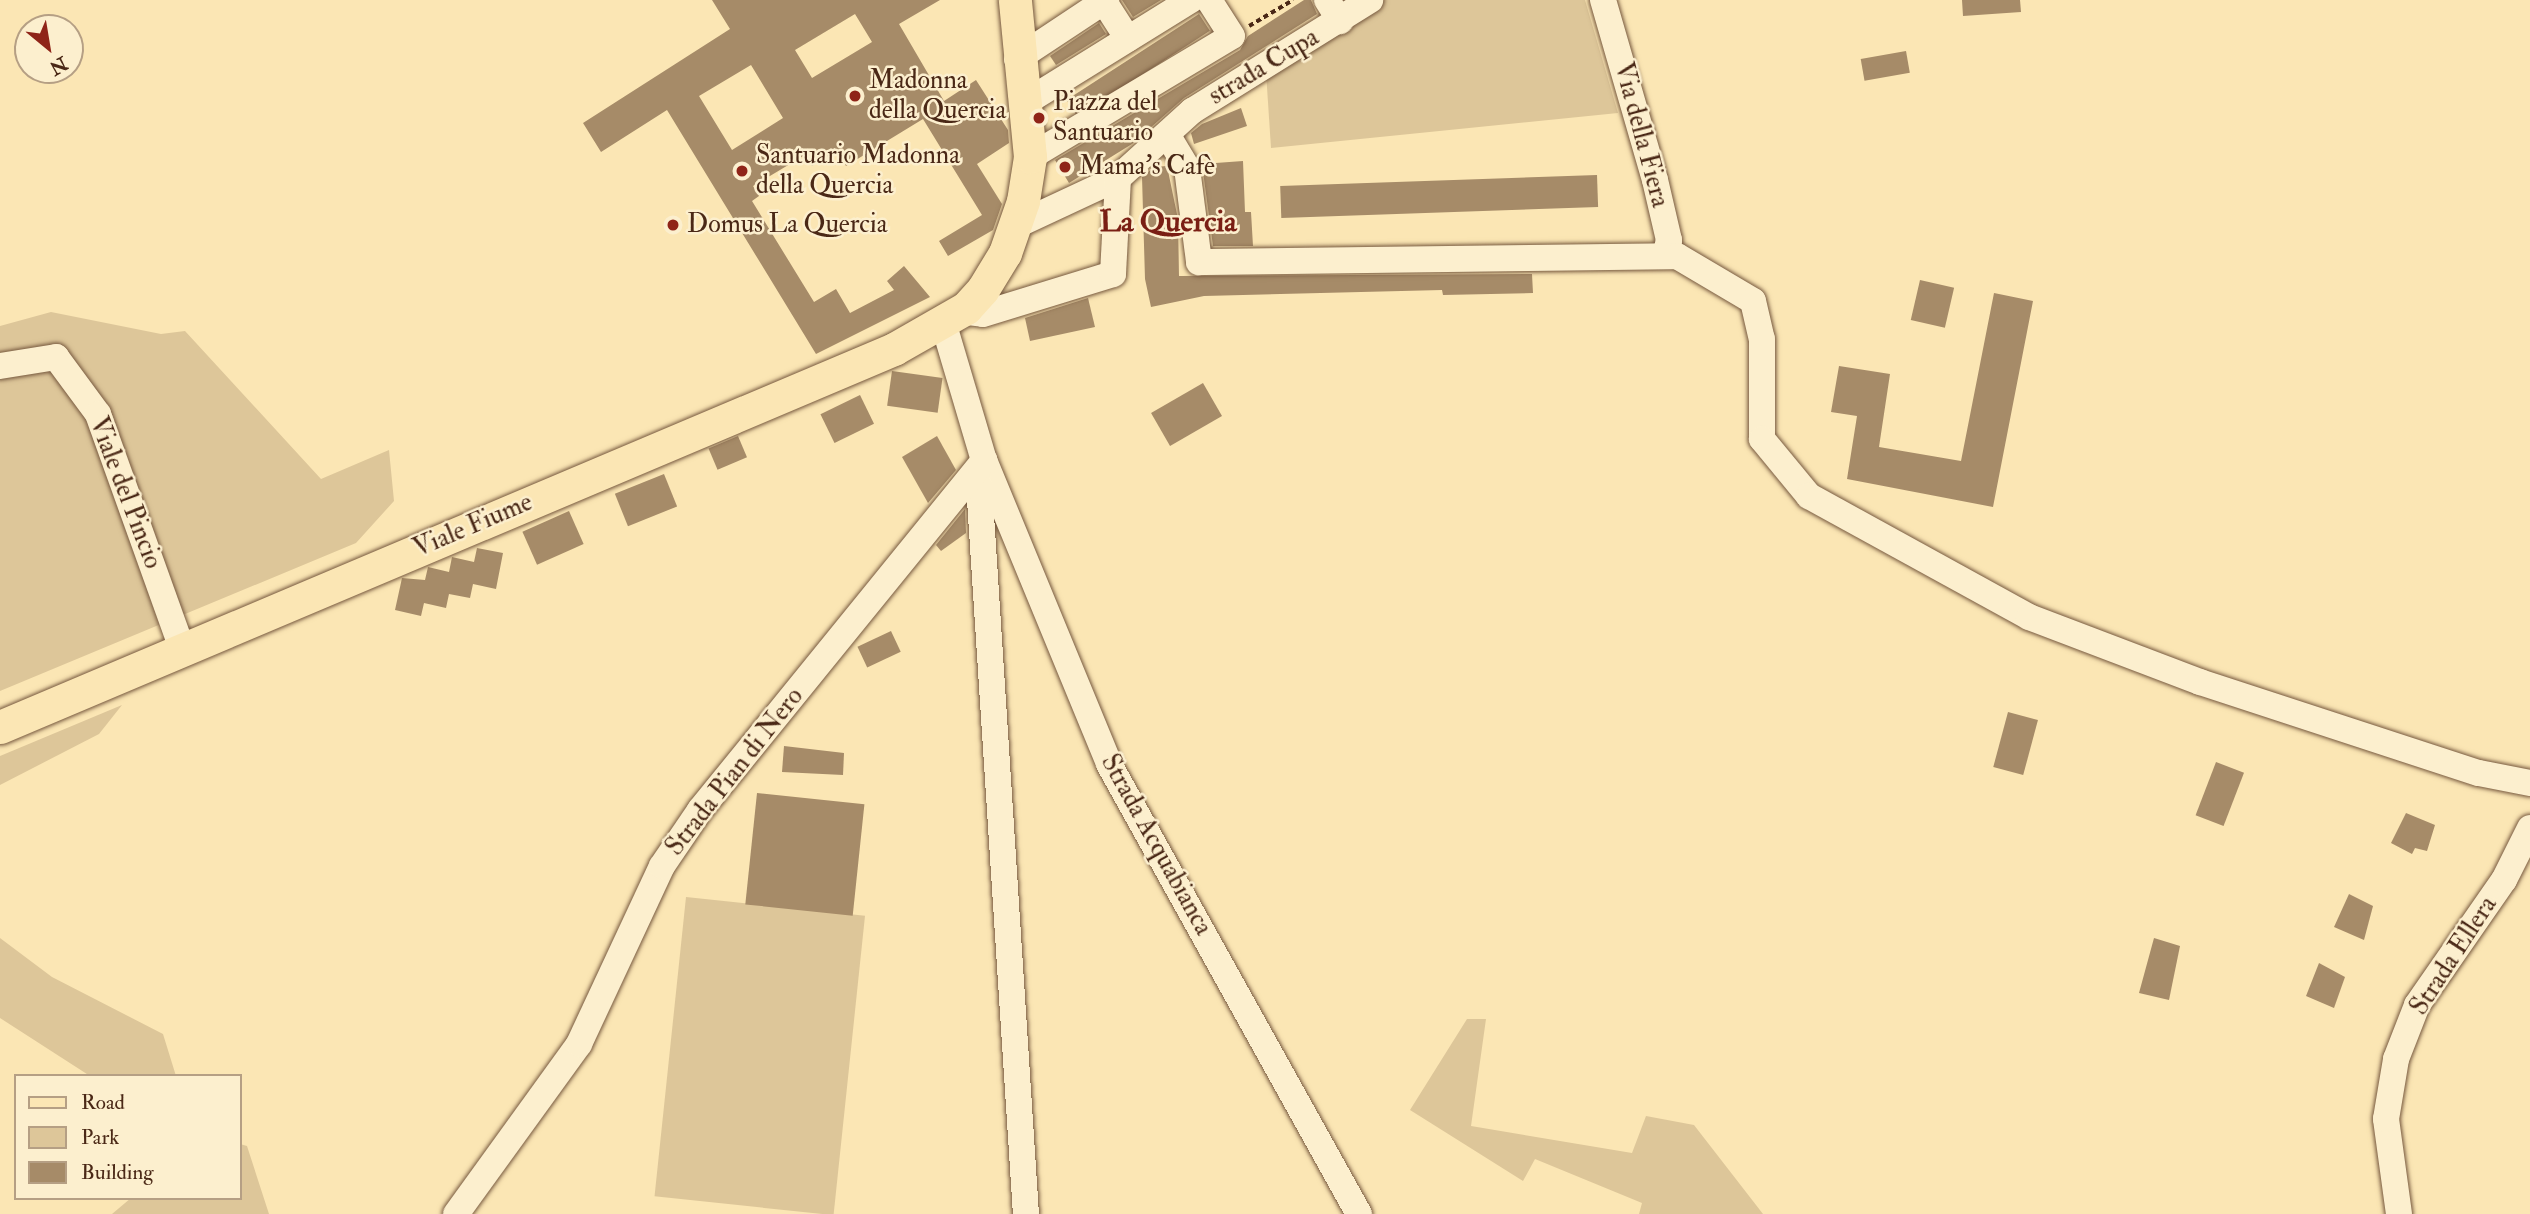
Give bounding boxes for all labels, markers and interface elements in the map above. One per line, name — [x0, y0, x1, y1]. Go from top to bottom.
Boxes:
north arrow — [14, 14, 84, 84]
street label: strada Cupa — [1203, 22, 1325, 112]
text: N — [45, 51, 72, 80]
street label: Via della Fiera — [1607, 59, 1675, 211]
place label: Madonna della Quercia — [869, 65, 1006, 126]
place label: Piazza del Santuario — [1053, 87, 1157, 148]
marker: Madonna della Quercia — [847, 88, 863, 104]
marker: Piazza del Santuario — [1031, 110, 1047, 126]
place label: Santuario Madonna della Quercia — [756, 140, 960, 202]
place label: Mama’s Cafè — [1079, 151, 1215, 183]
marker: Mama’s Cafè — [1057, 159, 1073, 175]
marker: Santuario Madonna della Quercia — [734, 163, 750, 179]
district label: La Quercia — [1099, 204, 1237, 240]
place label: Domus La Quercia — [687, 209, 887, 241]
marker: Domus La Quercia — [665, 217, 681, 233]
street label: Viale del Pincio — [82, 413, 168, 573]
street label: Viale Fiume — [409, 487, 537, 565]
street label: Strada Pian di Nero — [660, 682, 810, 862]
street label: Strada Acquabianca — [1093, 749, 1219, 941]
street label: Strada Ellera — [2404, 891, 2504, 1021]
legend — [14, 1074, 242, 1200]
text: Road — [81, 1089, 125, 1116]
text: Park — [81, 1124, 119, 1151]
text: Building — [81, 1159, 154, 1186]

